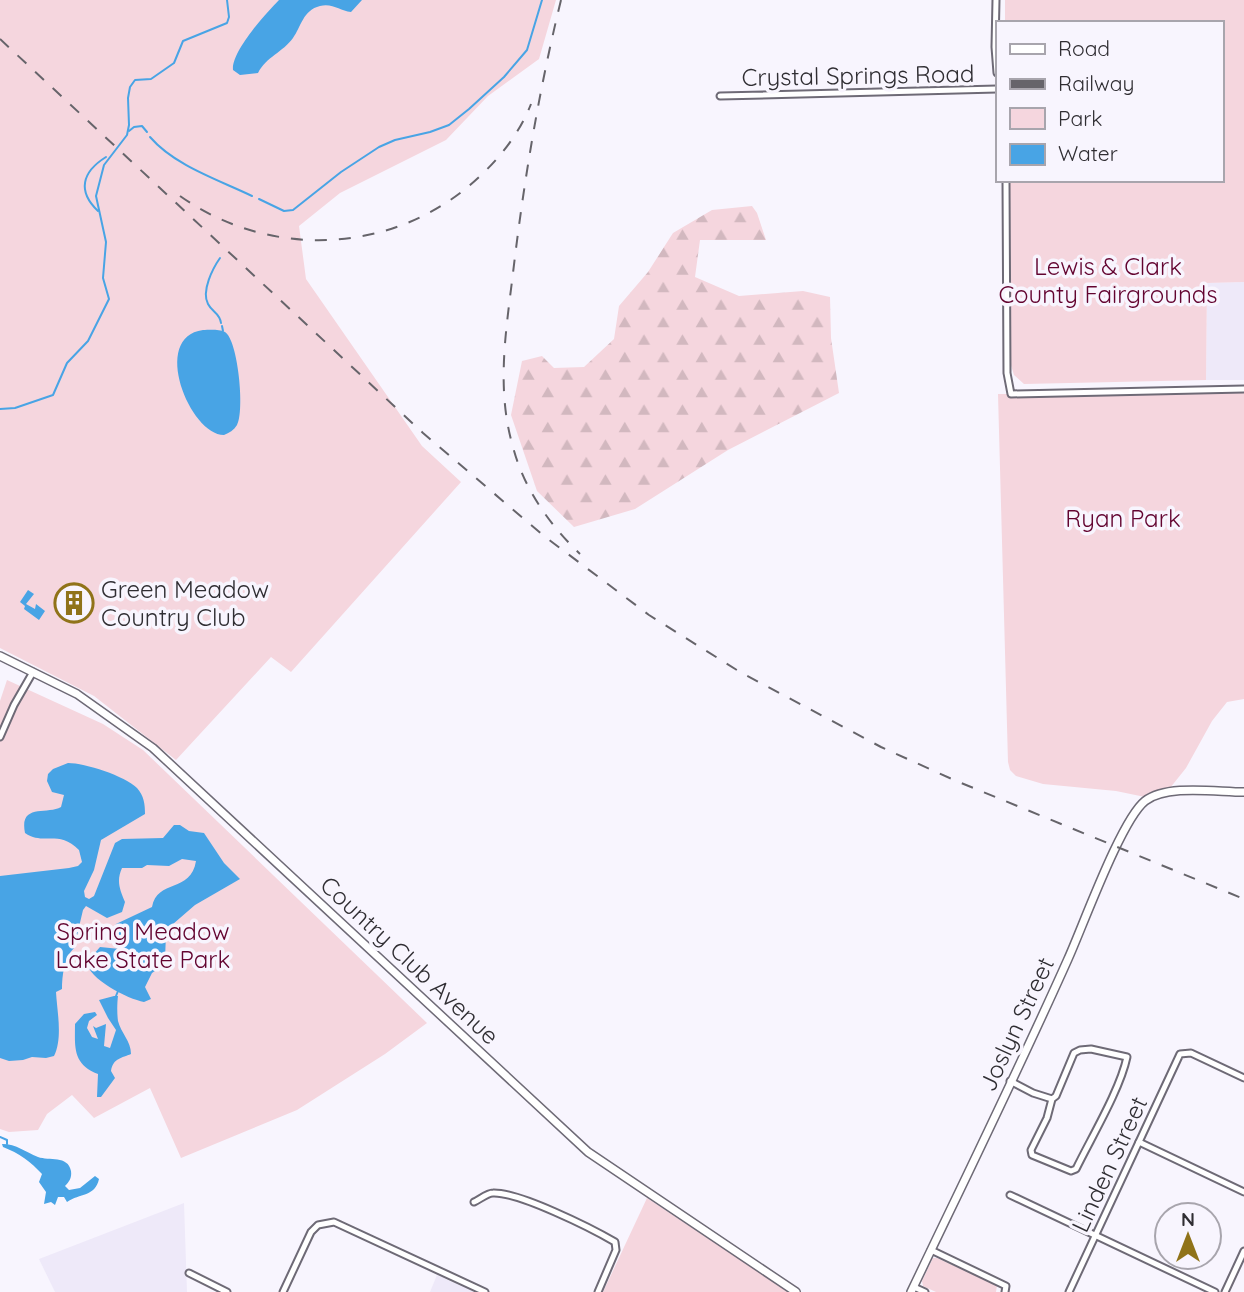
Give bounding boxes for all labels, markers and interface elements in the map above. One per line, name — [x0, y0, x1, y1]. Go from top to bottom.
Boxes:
legend — [996, 21, 1223, 182]
text: Road — [1058, 35, 1110, 61]
street label: Crystal Springs Road — [741, 58, 975, 92]
text: Railway — [1058, 70, 1134, 96]
text: Park — [1058, 105, 1102, 131]
text: Water — [1058, 140, 1118, 166]
park label: Lewis & Clark County Fairgrounds — [998, 251, 1218, 309]
park label: Ryan Park — [1065, 503, 1181, 533]
place label: Green Meadow Country Club — [101, 574, 269, 632]
building icon: Green Meadow Country Club — [53, 582, 95, 624]
street label: Country Club Avenue — [315, 870, 505, 1050]
park label: Spring Meadow Lake State Park — [56, 916, 230, 974]
street label: Joslyn Street — [972, 952, 1060, 1096]
street label: Linden Street — [1065, 1092, 1153, 1236]
north arrow — [1153, 1201, 1223, 1271]
text: N — [1181, 1207, 1195, 1231]

